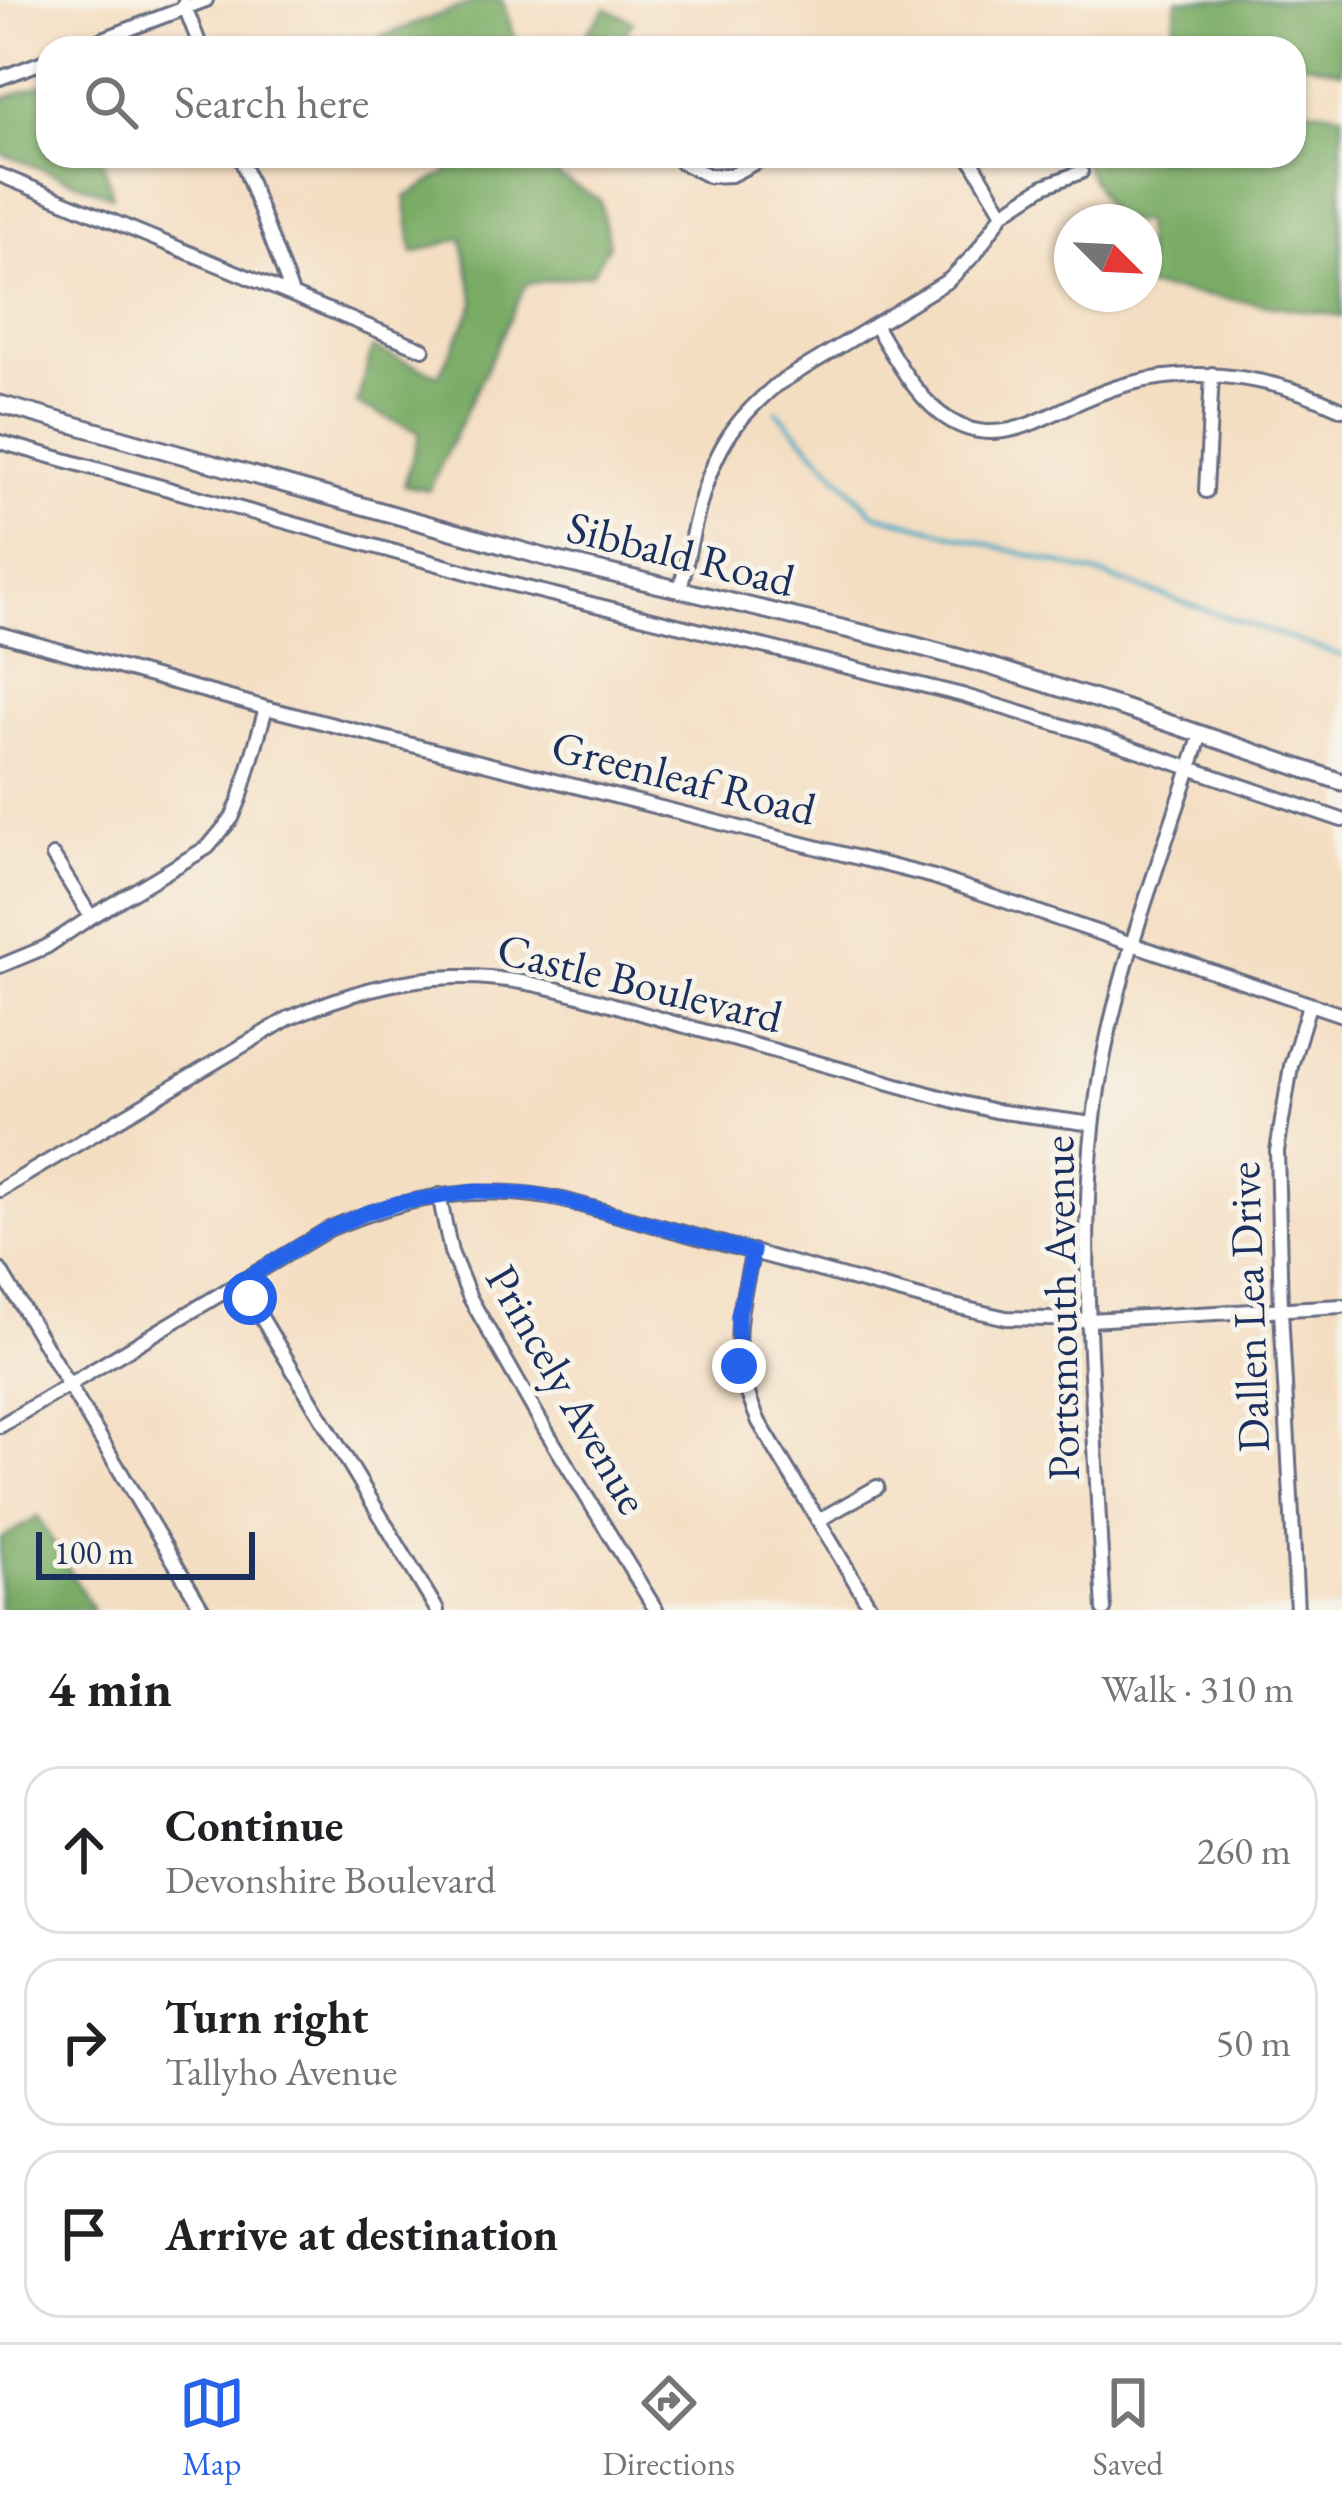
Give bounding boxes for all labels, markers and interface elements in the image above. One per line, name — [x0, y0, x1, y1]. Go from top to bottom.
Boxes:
search box — [36, 36, 1306, 168]
icon: search — [78, 69, 144, 135]
text: Search here — [174, 73, 369, 131]
north arrow — [1054, 204, 1162, 312]
street label: Sibbald Road — [561, 497, 801, 609]
street label: Greenleaf Road — [546, 716, 822, 838]
street label: Castle Boulevard — [492, 919, 789, 1045]
street label: Portsmouth Avenue — [1028, 1135, 1092, 1481]
street label: Dallen Lea Drive — [1214, 1161, 1282, 1453]
street label: Princely Avenue — [473, 1254, 663, 1524]
route start — [223, 1271, 277, 1325]
route end — [712, 1339, 766, 1393]
scale bar — [36, 1526, 255, 1579]
text: 100 m — [54, 1531, 134, 1574]
text: 4 min — [48, 1655, 172, 1721]
text: Walk · 310 m — [1101, 1663, 1294, 1714]
text: Continue — [165, 1796, 343, 1854]
icon: ahead — [51, 1817, 117, 1883]
text: 260 m — [1197, 1825, 1291, 1876]
text: Devonshire Boulevard — [165, 1854, 496, 1905]
text: Turn right — [165, 1988, 368, 2046]
icon: right — [51, 2009, 117, 2075]
text: 50 m — [1215, 2017, 1291, 2068]
text: Tallyho Avenue — [165, 2046, 398, 2097]
icon: arrive — [51, 2201, 117, 2267]
text: Arrive at destination — [165, 2205, 558, 2263]
tab: Map — [179, 2370, 245, 2485]
tab: Directions — [602, 2370, 735, 2485]
tab: Saved — [1093, 2370, 1163, 2485]

